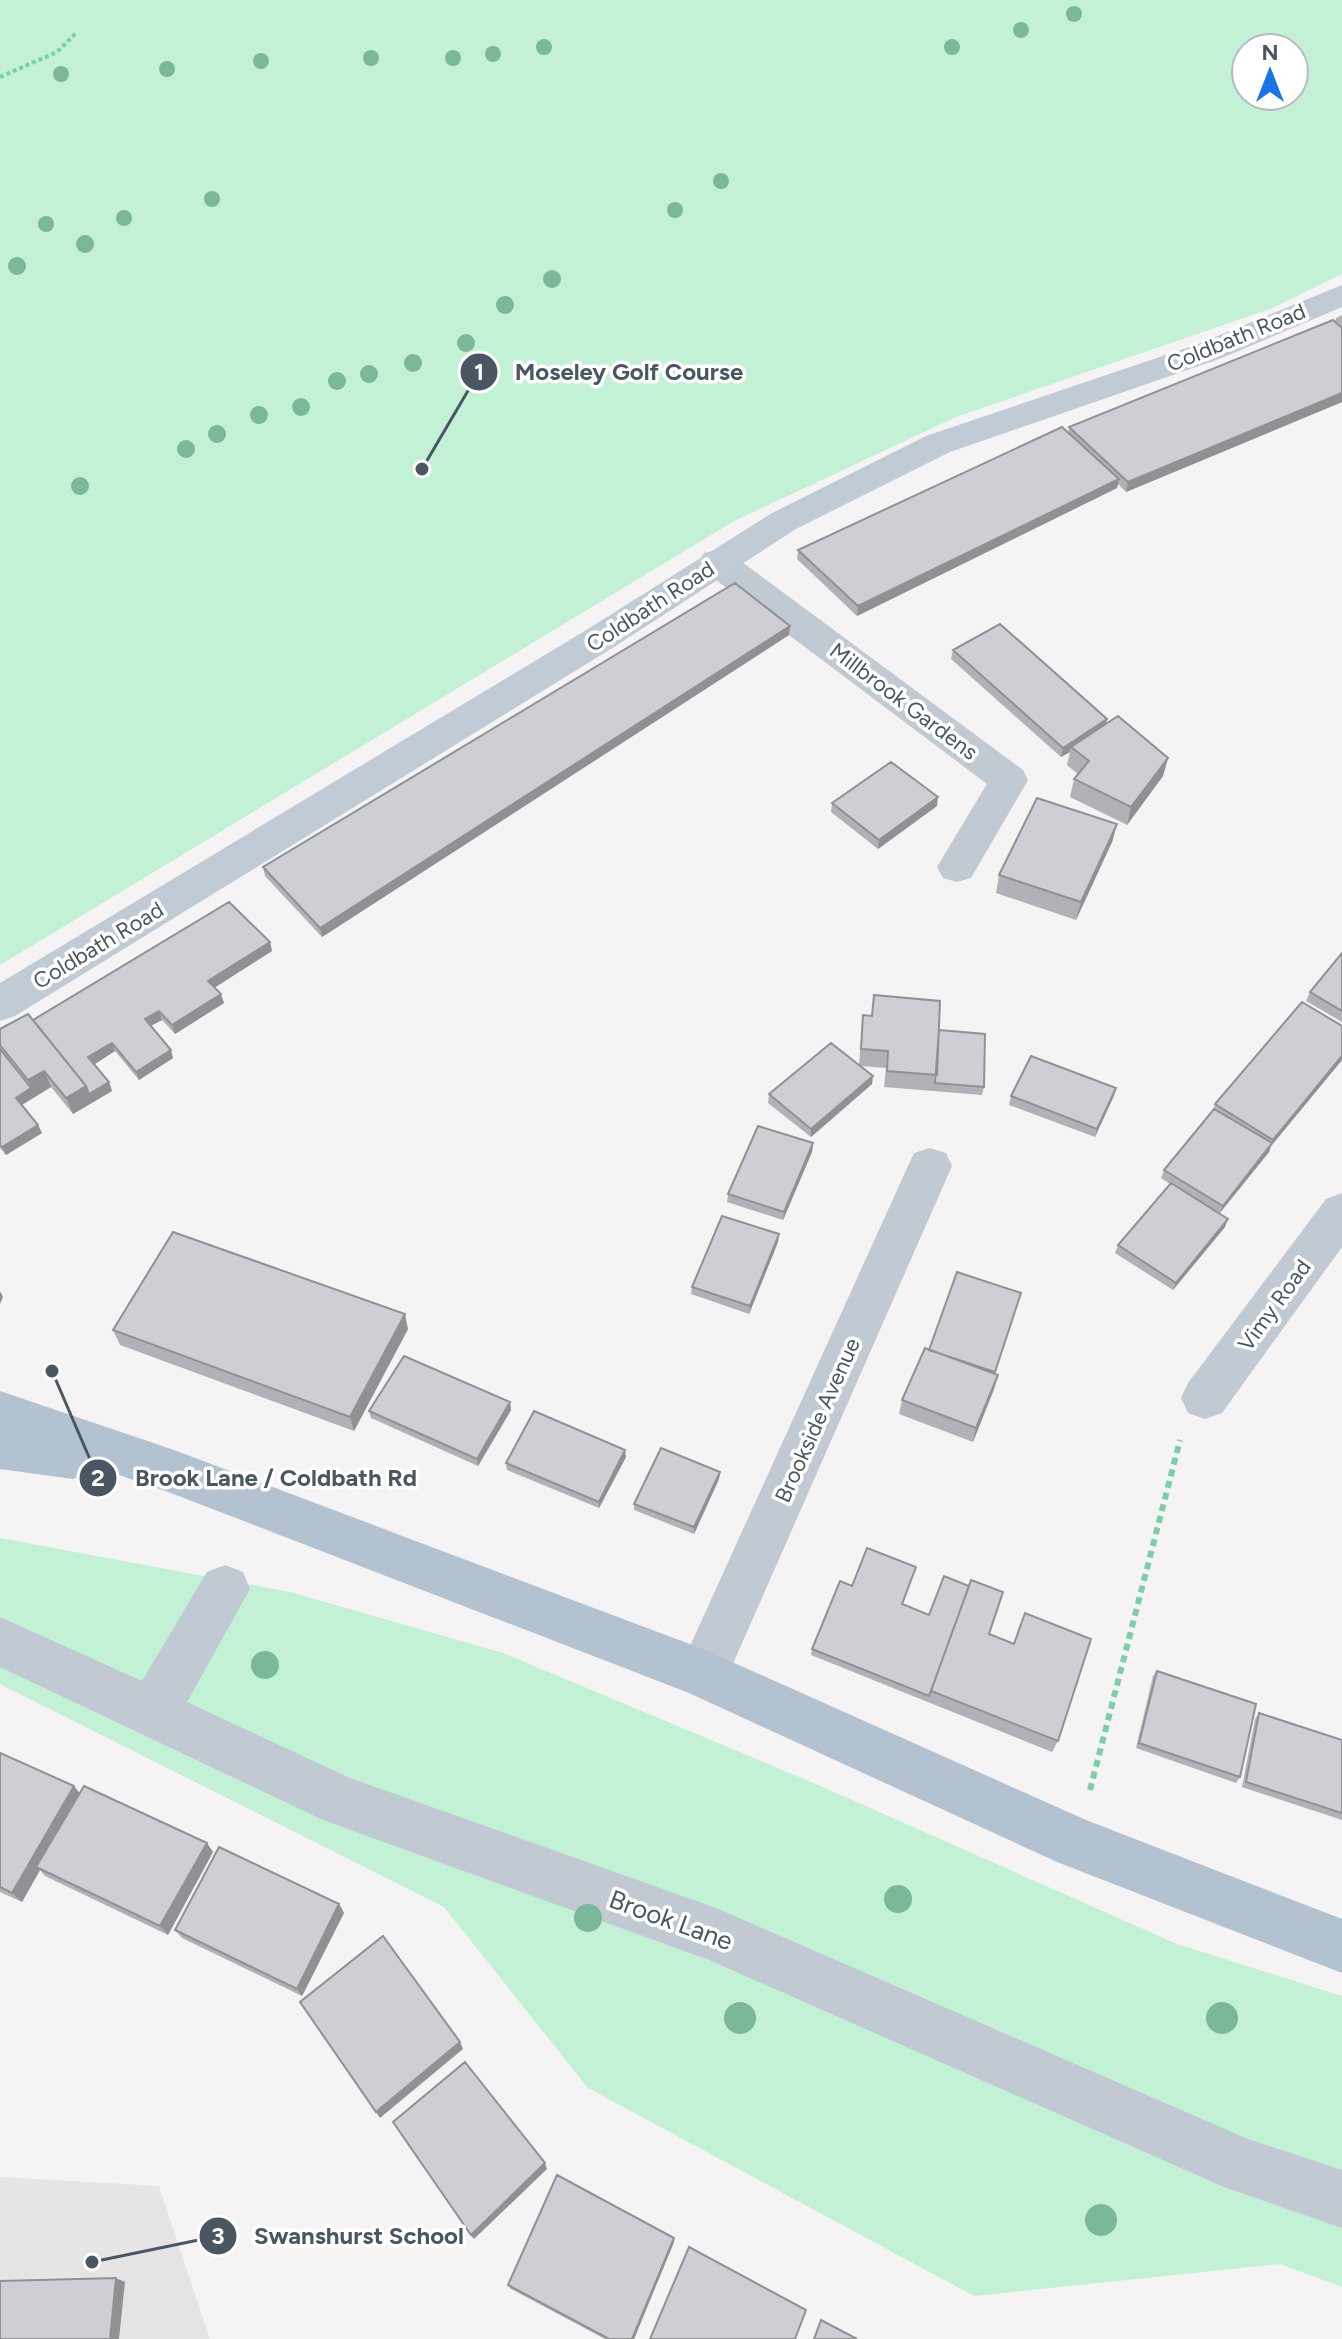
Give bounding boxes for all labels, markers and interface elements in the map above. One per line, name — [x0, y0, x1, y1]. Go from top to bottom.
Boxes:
north arrow — [1230, 32, 1310, 112]
text: N — [1261, 39, 1279, 66]
street label: Coldbath Road — [1163, 297, 1309, 378]
callout: Moseley Golf Course — [459, 348, 759, 396]
text: 1 — [474, 357, 484, 386]
text: Moseley Golf Course — [515, 357, 743, 386]
street label: Coldbath Road — [581, 555, 719, 658]
street label: Millbrook Gardens — [824, 637, 983, 766]
street label: Coldbath Road — [28, 896, 168, 995]
street label: Vimy Road — [1232, 1254, 1317, 1356]
street label: Brookside Avenue — [769, 1334, 866, 1507]
callout: Brook Lane / Coldbath Rd — [78, 1454, 433, 1502]
text: 2 — [91, 1463, 105, 1492]
text: Brook Lane / Coldbath Rd — [135, 1463, 417, 1492]
street label: Brook Lane — [605, 1883, 737, 1957]
callout: Swanshurst School — [198, 2212, 480, 2260]
text: 3 — [211, 2221, 225, 2250]
text: Swanshurst School — [254, 2221, 464, 2250]

